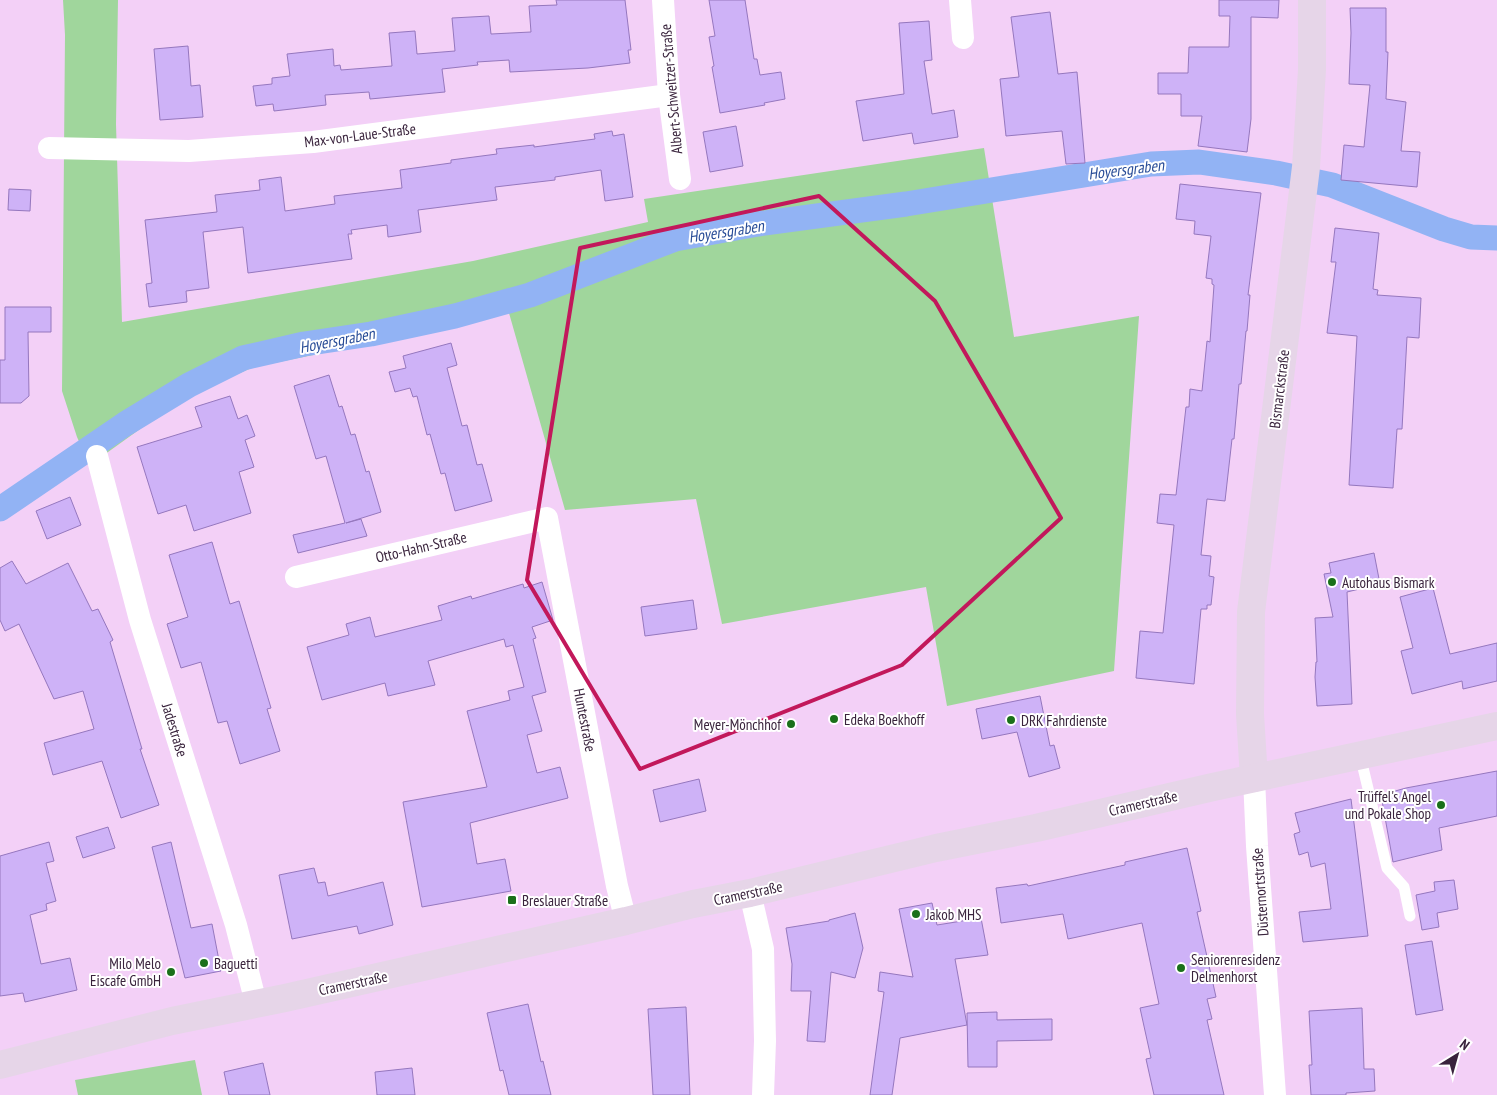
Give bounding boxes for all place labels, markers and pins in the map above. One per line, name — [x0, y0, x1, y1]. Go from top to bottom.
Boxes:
place label: Autohaus Bismark — [1342, 573, 1435, 592]
marker: Autohaus Bismark — [1326, 576, 1338, 588]
place label: Edeka Boekhoff — [844, 710, 925, 729]
place label: DRK Fahrdienste — [1021, 711, 1107, 730]
marker: Edeka Boekhoff — [828, 713, 840, 725]
marker: DRK Fahrdienste — [1005, 714, 1017, 726]
place label: Meyer-Mönchhof — [694, 715, 782, 734]
marker: Meyer-Mönchhof — [785, 718, 797, 730]
place label: Trüffel's Angel und Pokale Shop — [1345, 787, 1431, 823]
marker: Trüffel's Angel und Pokale Shop — [1435, 799, 1447, 811]
place label: Breslauer Straße — [522, 891, 608, 910]
marker: Breslauer Straße — [506, 894, 518, 906]
place label: Jakob MHS — [925, 905, 981, 924]
marker: Jakob MHS — [910, 908, 922, 920]
place label: Seniorenresidenz Delmenhorst — [1191, 950, 1280, 986]
place label: Milo Melo Eiscafe GmbH — [90, 954, 161, 990]
place label: Baguetti — [214, 954, 258, 973]
marker: Baguetti — [198, 957, 210, 969]
marker: Seniorenresidenz Delmenhorst — [1175, 962, 1187, 974]
marker: Milo Melo Eiscafe GmbH — [165, 966, 177, 978]

